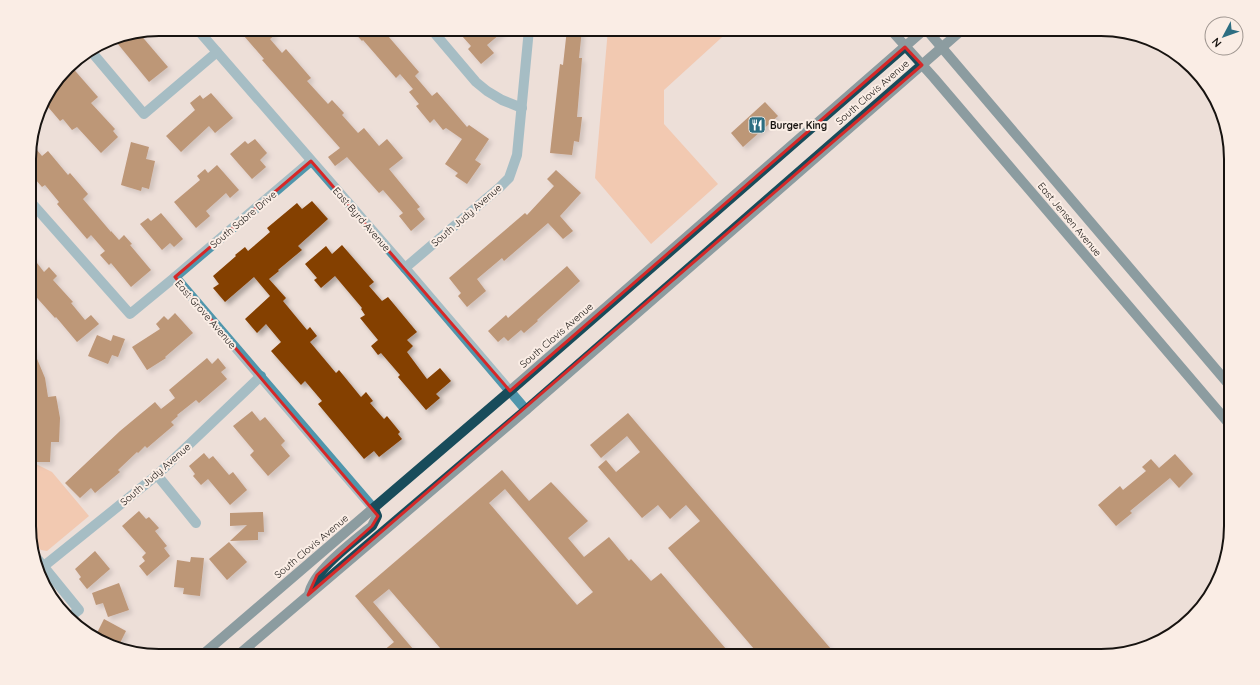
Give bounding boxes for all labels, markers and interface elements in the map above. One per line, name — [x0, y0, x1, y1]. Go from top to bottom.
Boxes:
north arrow — [1204, 16, 1244, 56]
text: N — [1209, 35, 1224, 50]
street label: South Clovis Avenue — [833, 57, 912, 128]
restaurant icon: Burger King — [747, 115, 767, 135]
place label: Burger King — [770, 119, 827, 132]
street label: East Jensen Avenue — [1035, 180, 1105, 259]
street label: South Judy Avenue — [428, 181, 505, 250]
street label: East Byrd Avenue — [330, 184, 393, 255]
street label: South Sabre Drive — [207, 188, 280, 251]
street label: East Grove Avenue — [172, 277, 239, 352]
street label: South Clovis Avenue — [517, 300, 596, 371]
street label: South Judy Avenue — [117, 440, 194, 509]
street label: South Clovis Avenue — [272, 511, 351, 581]

